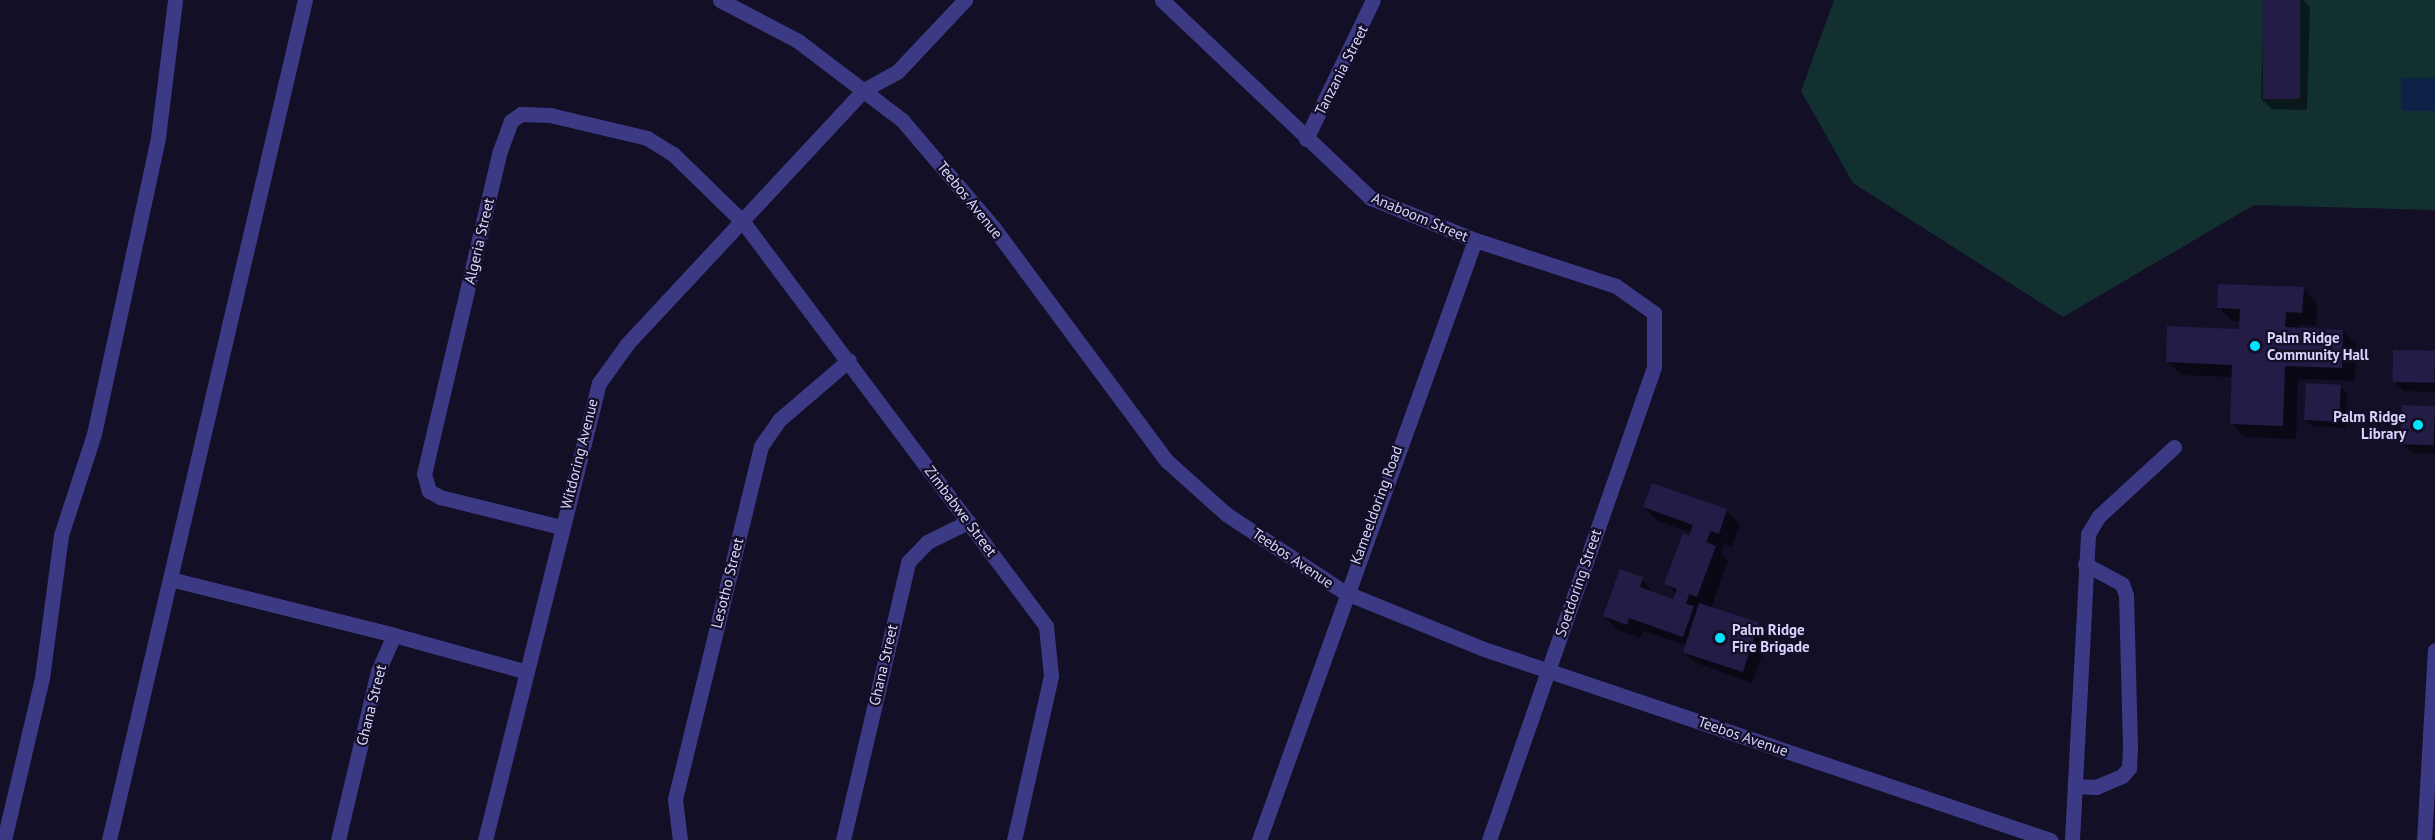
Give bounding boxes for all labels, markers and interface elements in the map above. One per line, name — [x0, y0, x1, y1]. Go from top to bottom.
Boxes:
street label: Tanzania Street — [1311, 22, 1371, 118]
street label: Teebos Avenue — [933, 158, 1007, 242]
street label: Anaboom Street — [1369, 189, 1471, 245]
street label: Algeria Street — [460, 196, 498, 286]
place label: Palm Ridge Community Hall — [2267, 328, 2369, 363]
marker: Palm Ridge Community Hall — [2248, 339, 2262, 353]
street label: Witdoring Avenue — [556, 397, 602, 511]
place label: Palm Ridge Library — [2333, 407, 2406, 442]
marker: Palm Ridge Library — [2411, 418, 2425, 432]
street label: Kameeldoring Road — [1346, 443, 1406, 567]
street label: Zimbabwe Street — [921, 462, 1001, 560]
street label: Teebos Avenue — [1249, 524, 1337, 592]
street label: Soetdoring Street — [1551, 527, 1605, 639]
street label: Lesotho Street — [707, 536, 747, 630]
place label: Palm Ridge Fire Brigade — [1732, 620, 1810, 655]
street label: Ghana Street — [865, 623, 901, 707]
marker: Palm Ridge Fire Brigade — [1713, 631, 1727, 645]
street label: Ghana Street — [352, 663, 390, 747]
street label: Teebos Avenue — [1695, 712, 1791, 760]

